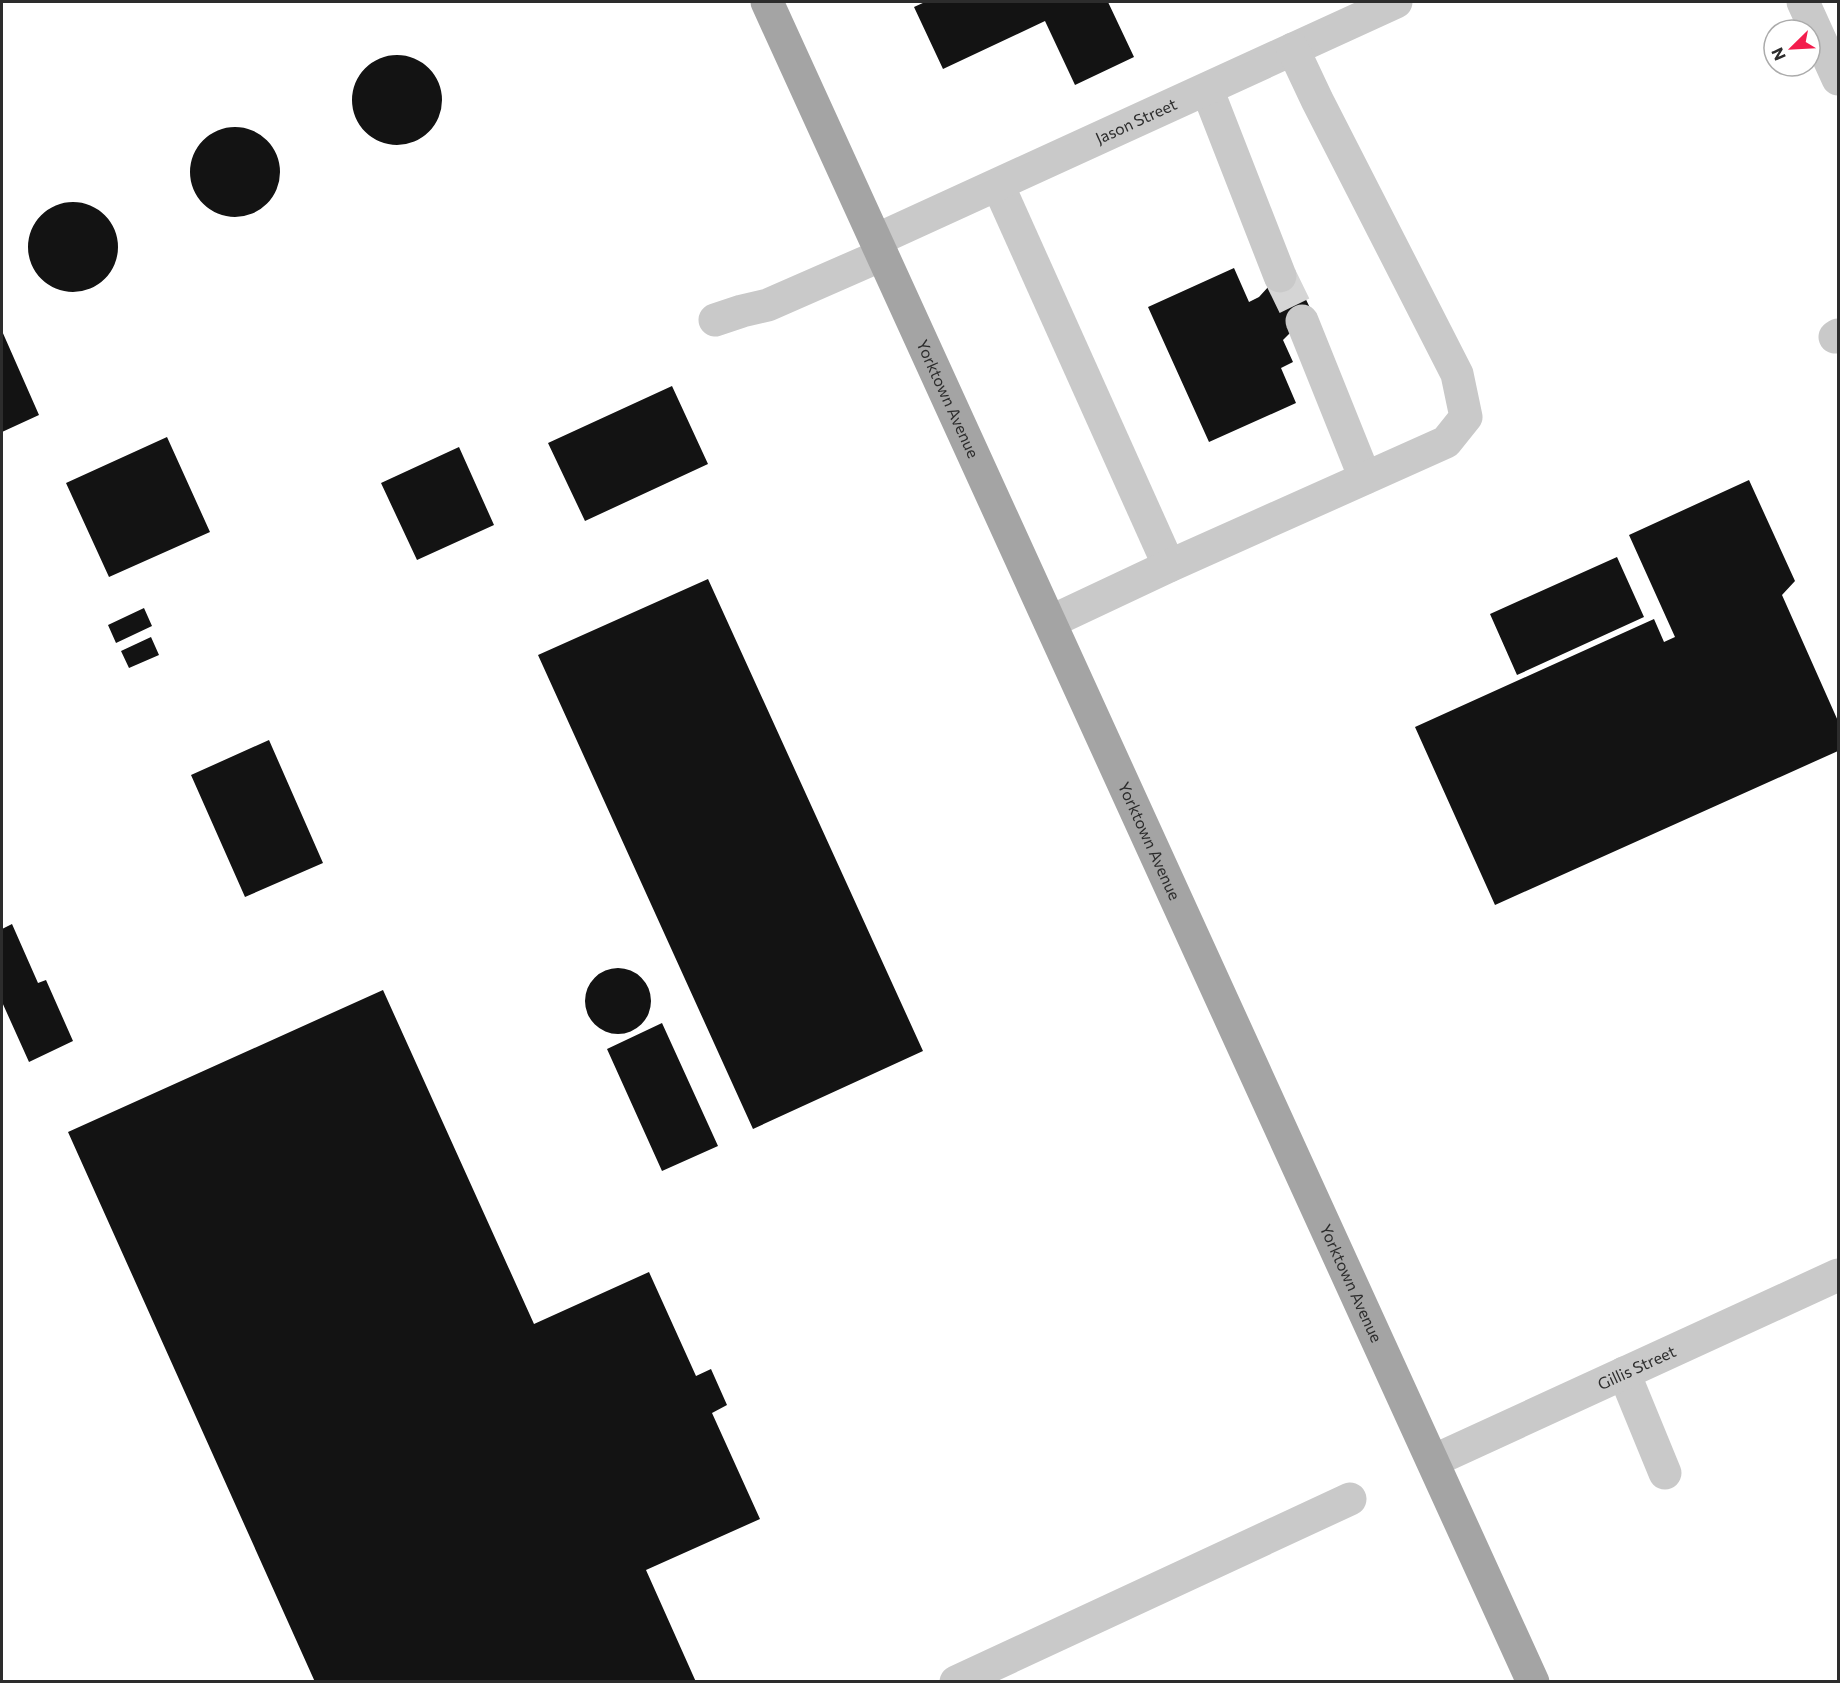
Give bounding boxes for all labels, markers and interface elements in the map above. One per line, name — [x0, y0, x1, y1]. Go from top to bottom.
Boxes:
north arrow — [1762, 18, 1822, 78]
text: N — [1767, 45, 1789, 64]
street label: Jason Street — [1092, 94, 1180, 147]
street label: Yorktown Avenue — [913, 336, 983, 461]
street label: Yorktown Avenue — [1115, 779, 1185, 903]
street label: Yorktown Avenue — [1316, 1221, 1387, 1345]
street label: Gillis Street — [1594, 1341, 1679, 1393]

